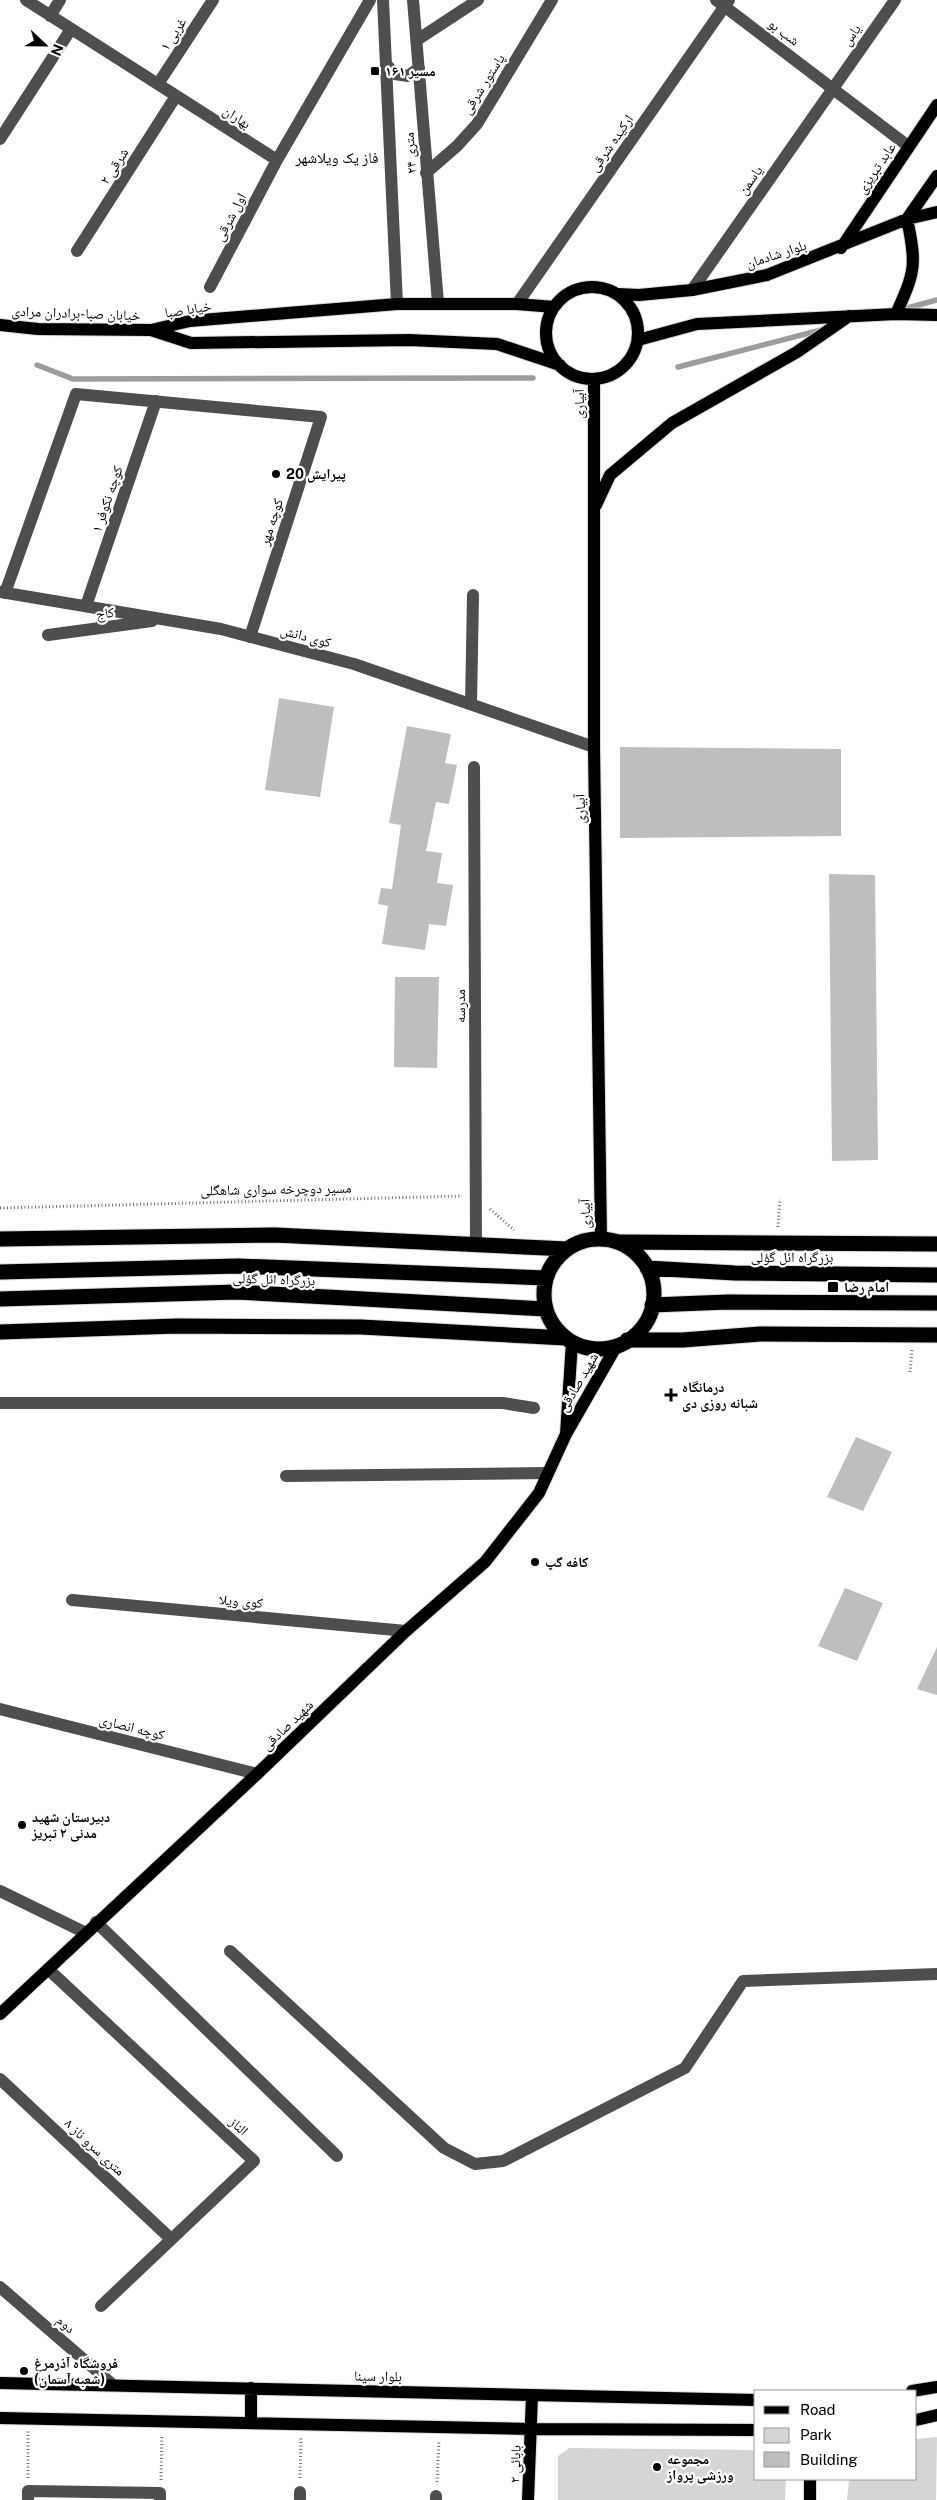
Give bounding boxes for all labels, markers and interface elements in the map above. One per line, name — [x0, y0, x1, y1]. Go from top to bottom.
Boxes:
street label: ۱ غربی — [157, 15, 190, 54]
street label: شب بو — [765, 15, 803, 50]
north arrow — [20, 20, 70, 70]
street label: یاس — [838, 21, 865, 49]
text: N — [48, 42, 67, 58]
street label: پاستور شرقی — [458, 51, 509, 118]
place label: مسیر ۱۶۱ — [385, 63, 436, 79]
marker: مسیر ۱۶۱ — [369, 65, 381, 77]
street label: بهاران — [220, 102, 254, 133]
street label: ارکیده شرقی — [586, 112, 637, 175]
street label: ۲۴ متری — [401, 132, 420, 174]
street label: عابد تبریزی — [853, 139, 900, 197]
street label: ۲ شرقی — [96, 145, 132, 188]
district label: فاز یک ویلاشهر — [295, 149, 378, 167]
street label: یاسمن — [734, 162, 767, 198]
street label: اول شرقی — [211, 190, 250, 244]
street label: بلوار شادمان — [744, 237, 809, 272]
street label: خیابا صبا — [164, 297, 213, 321]
street label: خیابان صبا-برادران مرادی — [11, 303, 141, 324]
street label: آبیاری — [571, 389, 588, 419]
street label: کوچه نکوفر ۱ — [88, 464, 127, 535]
place label: پیرایش 20 — [286, 466, 346, 483]
marker: پیرایش 20 — [270, 468, 282, 480]
street label: کوچه مهر — [256, 496, 287, 549]
street label: کاج — [95, 604, 116, 624]
street label: کوی دانش — [279, 622, 333, 651]
street label: آبیاری — [572, 793, 589, 824]
street label: مدرسه — [452, 989, 469, 1023]
street label: مسیر دوچرخه سواری شاهگلی — [200, 1180, 352, 1199]
street label: آبیاری — [577, 1198, 594, 1229]
street label: بزرگراه ائل گؤلی — [751, 1249, 833, 1266]
street label: بزرگراه ائل گؤلی — [232, 1270, 316, 1289]
place label: امام رضا — [844, 1279, 889, 1297]
marker: امام رضا — [826, 1280, 840, 1294]
street label: شهید صادقی — [555, 1350, 602, 1415]
place label: درمانگاه شبانه روزی دی — [682, 1379, 758, 1412]
marker: درمانگاه شبانه روزی دی — [664, 1388, 678, 1402]
place label: کافه گپ — [545, 1554, 589, 1571]
marker: کافه گپ — [529, 1556, 541, 1568]
street label: کوی ویلا — [218, 1591, 264, 1612]
street label: شهید صادقی — [258, 1697, 317, 1754]
street label: کوچه انصاری — [97, 1711, 166, 1744]
place label: دبیرستان شهید مدنی ۲ تبریز — [31, 1809, 110, 1842]
marker: دبیرستان شهید مدنی ۲ تبریز — [16, 1819, 28, 1831]
street label: الناز — [225, 2113, 252, 2139]
street label: ۸ متری سرو ناز — [61, 2115, 128, 2180]
street label: دوم — [52, 2312, 79, 2338]
place label: فروشگاه آذرمرغ (شعبه آسمان) — [34, 2355, 118, 2388]
marker: فروشگاه آذرمرغ (شعبه آسمان) — [18, 2365, 30, 2377]
street label: بلوار سینا — [354, 2368, 402, 2385]
legend — [754, 2390, 917, 2480]
text: Road — [800, 2401, 836, 2418]
text: Park — [800, 2426, 832, 2443]
street label: بابائی ۲ — [506, 2445, 525, 2483]
place label: مجموعه ورزشی پرواز — [666, 2451, 734, 2484]
text: Building — [800, 2451, 858, 2468]
marker: مجموعه ورزشی پرواز — [651, 2461, 663, 2473]

